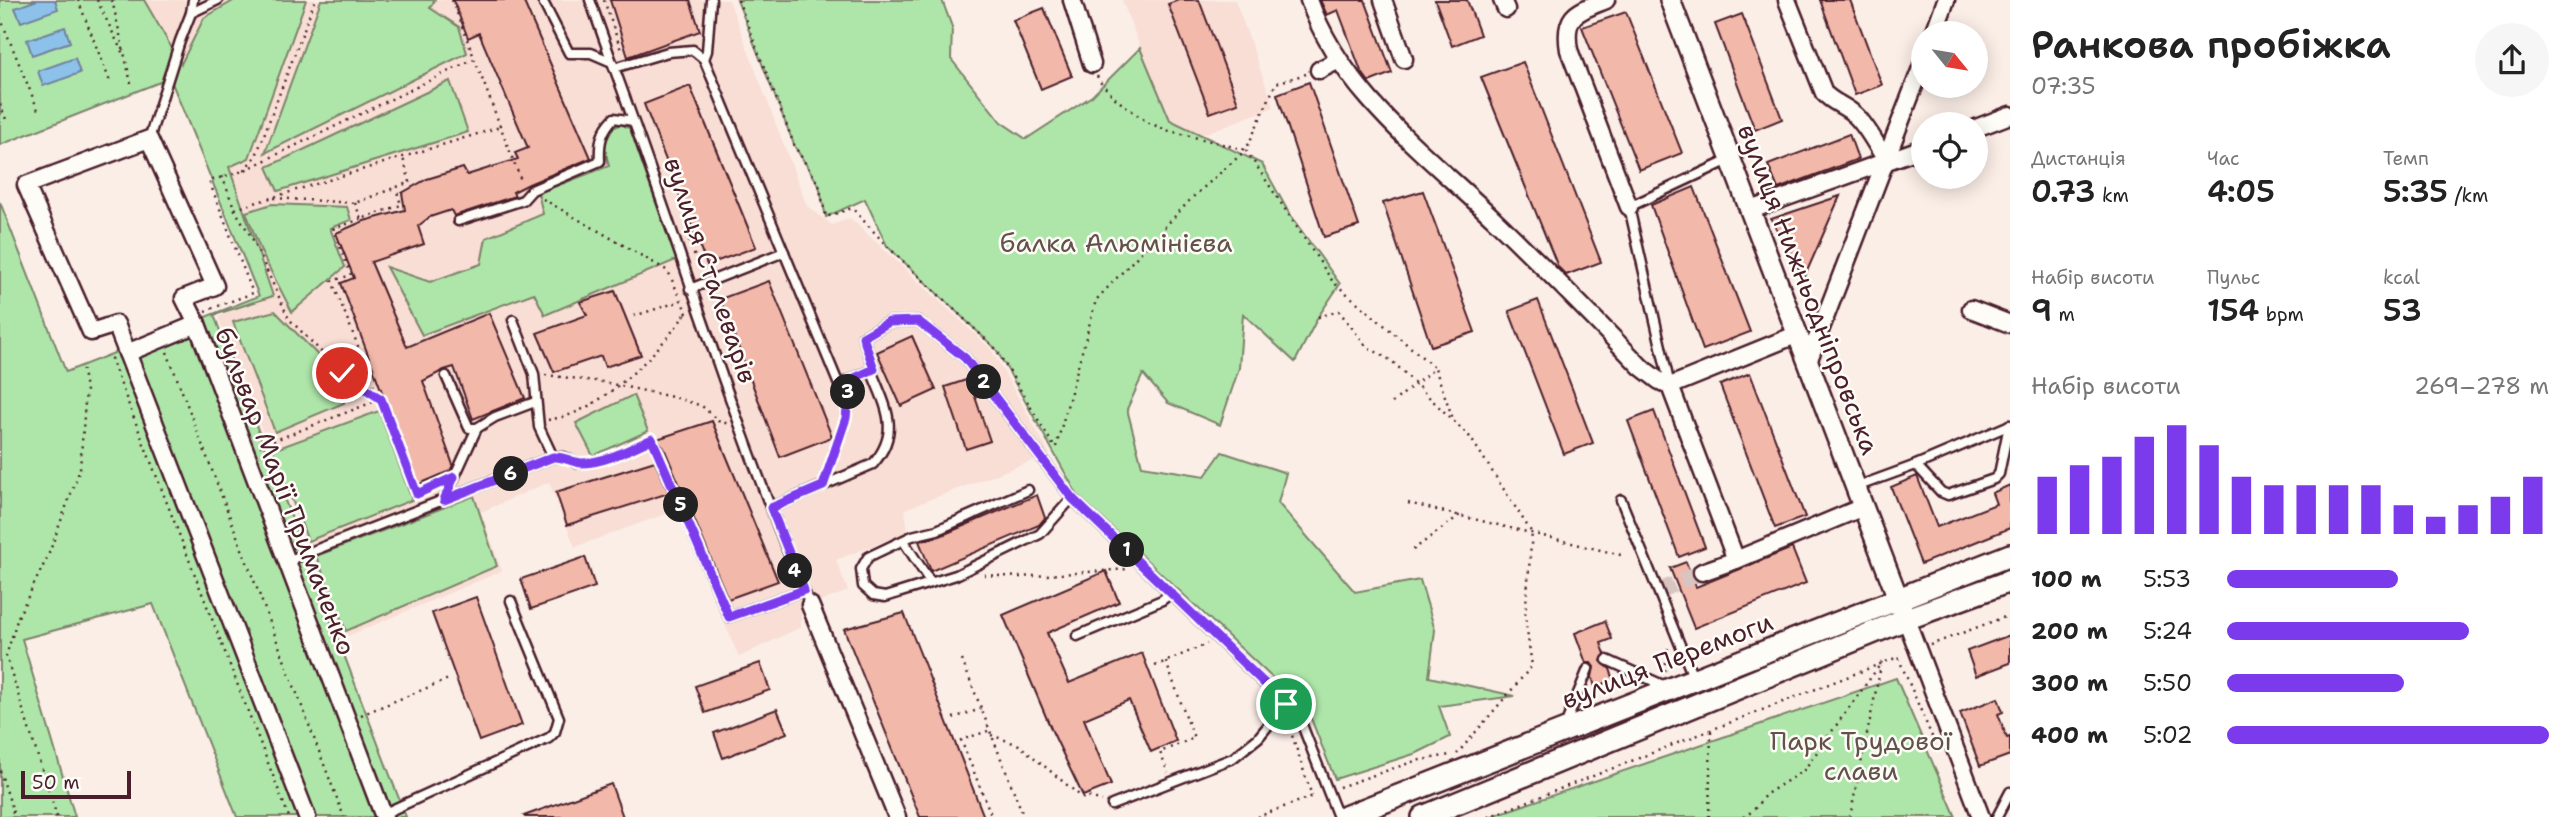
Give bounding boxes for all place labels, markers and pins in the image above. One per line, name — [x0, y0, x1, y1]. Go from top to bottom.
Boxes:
pin — [312, 343, 372, 403]
pin: 2 — [967, 364, 1002, 400]
pin: 3 — [830, 374, 866, 410]
pin: 6 — [494, 456, 528, 491]
pin: 5 — [664, 488, 698, 522]
pin: 1 — [1110, 532, 1144, 568]
pin: 4 — [778, 554, 812, 588]
pin — [1256, 674, 1316, 734]

